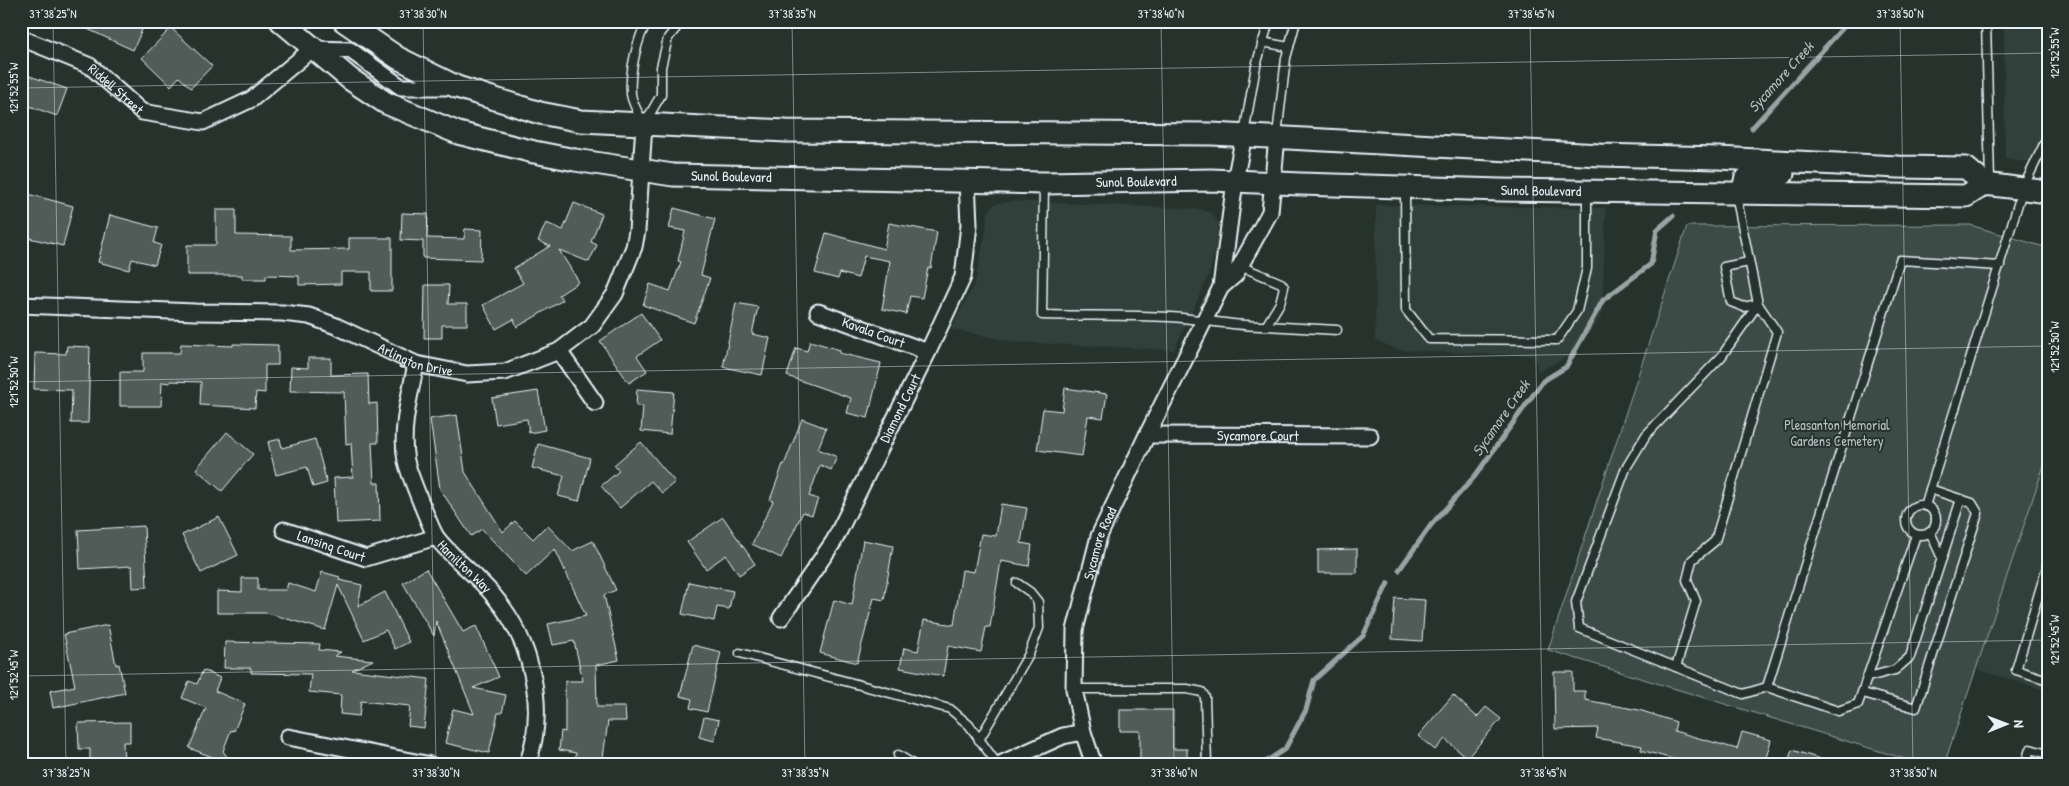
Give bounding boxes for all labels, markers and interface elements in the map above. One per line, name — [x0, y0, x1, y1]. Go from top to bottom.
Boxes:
text: 37°38'25"N — [29, 5, 77, 22]
text: 37°38'30"N — [399, 5, 447, 22]
text: 37°38'35"N — [768, 5, 816, 22]
text: 37°38'40"N — [1138, 5, 1184, 22]
text: 37°38'45"N — [1508, 5, 1554, 22]
text: 37°38'50"N — [1876, 5, 1924, 22]
text: 121°52'55"W — [2046, 27, 2063, 78]
water label: Sycamore Creek — [1743, 35, 1819, 117]
street label: Riddell Street — [84, 59, 148, 118]
text: 121°52'55"W — [5, 62, 22, 113]
street label: Sunol Boulevard — [691, 165, 772, 186]
street label: Sunol Boulevard — [1096, 171, 1177, 191]
street label: Sunol Boulevard — [1501, 180, 1582, 200]
street label: Kavala Court — [840, 312, 908, 352]
text: 121°52'50"W — [2046, 321, 2063, 373]
street label: Arlington Drive — [375, 337, 455, 380]
text: 121°52'50"W — [5, 356, 22, 408]
street label: Diamond Court — [875, 370, 925, 445]
water label: Sycamore Creek — [1467, 374, 1536, 460]
park label: Pleasanton Memorial Gardens Cemetery — [1784, 415, 1890, 451]
street label: Sycamore Court — [1217, 425, 1299, 445]
street label: Sycamore Road — [1078, 503, 1121, 581]
street label: Lansing Court — [295, 525, 368, 566]
street label: Hamilton Way — [434, 536, 497, 597]
text: 121°52'45"W — [2046, 614, 2063, 665]
text: 121°52'45"W — [5, 649, 22, 700]
north arrow — [1982, 698, 2032, 748]
text: N — [2010, 720, 2029, 728]
text: 37°38'25"N — [42, 764, 90, 781]
text: 37°38'30"N — [412, 764, 460, 781]
text: 37°38'35"N — [781, 764, 829, 781]
text: 37°38'40"N — [1151, 764, 1197, 781]
text: 37°38'45"N — [1520, 764, 1566, 781]
text: 37°38'50"N — [1889, 764, 1937, 781]

